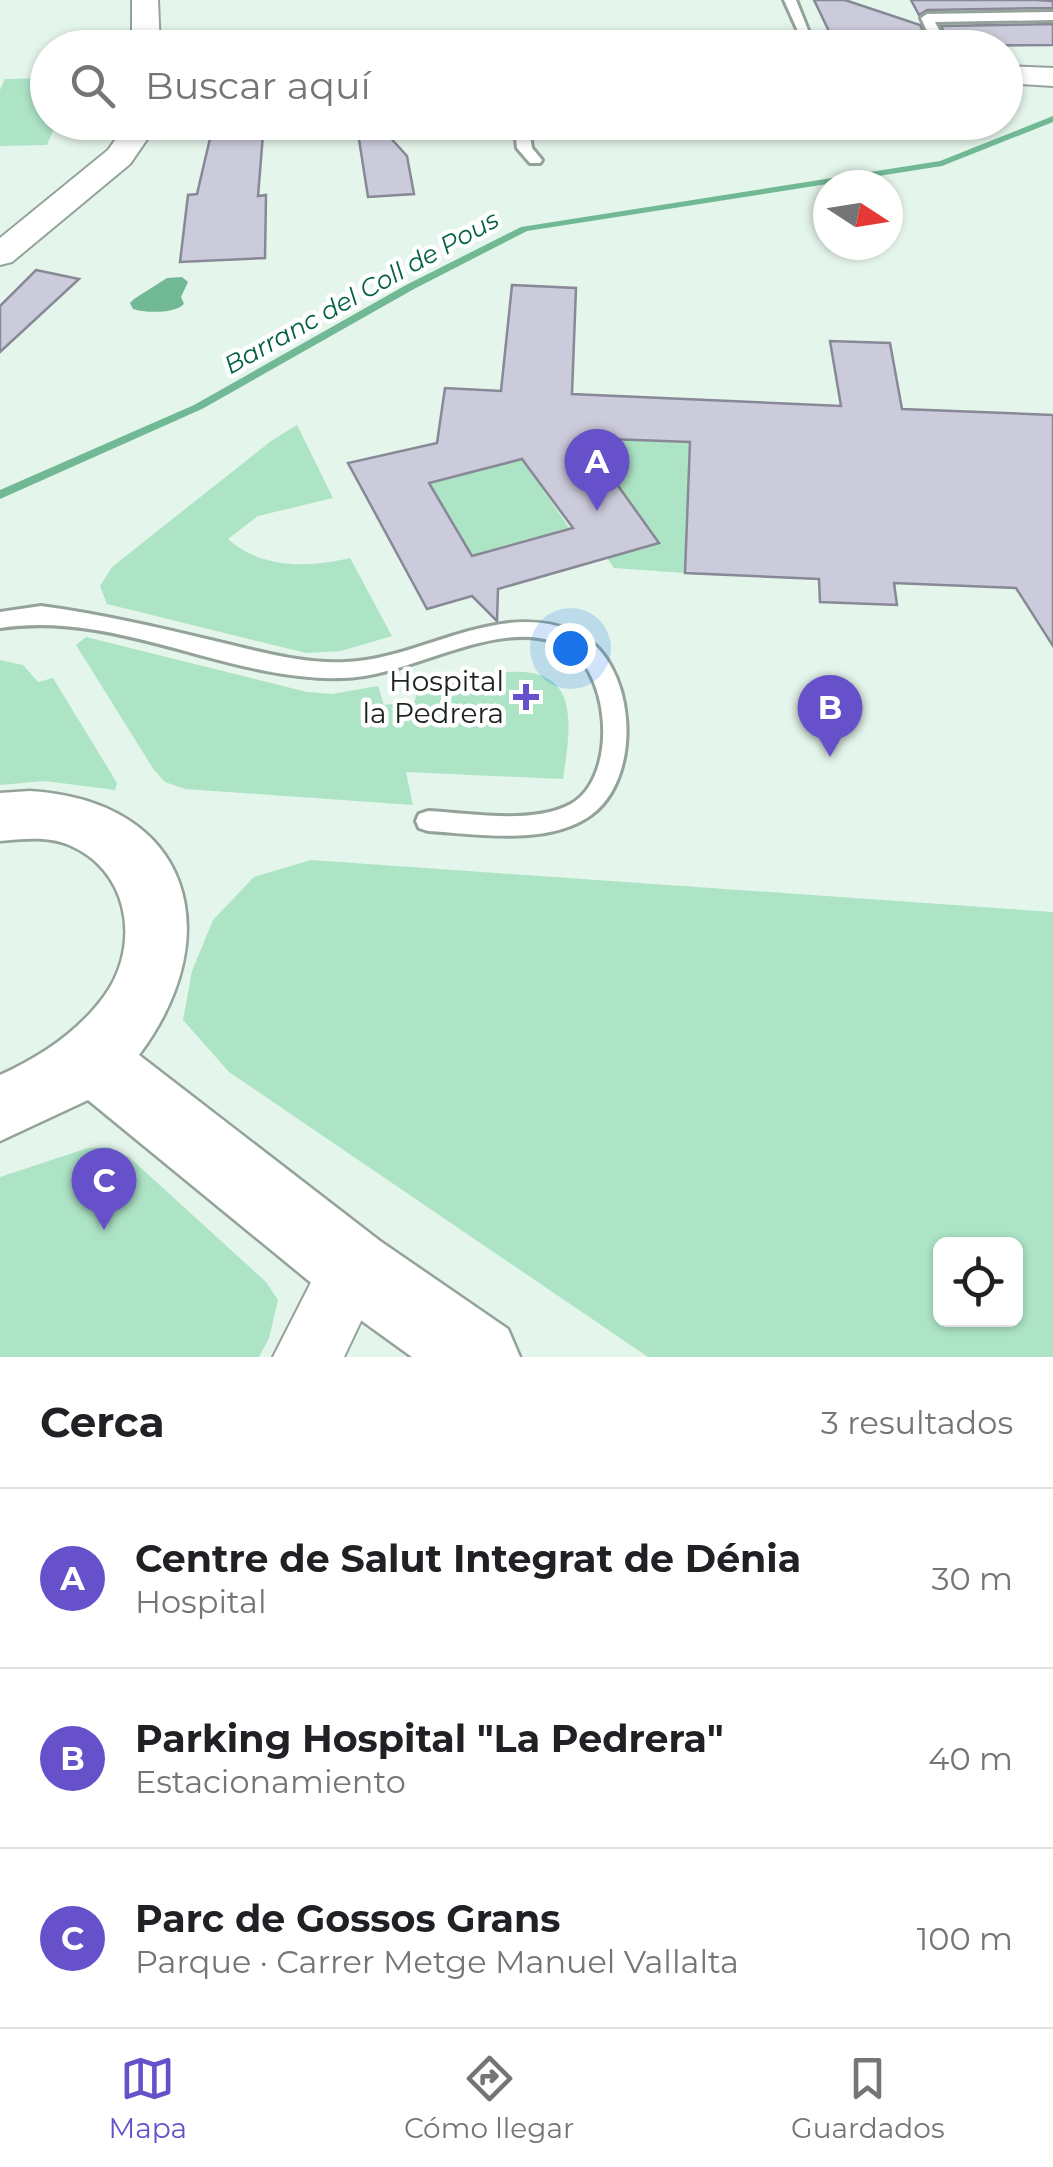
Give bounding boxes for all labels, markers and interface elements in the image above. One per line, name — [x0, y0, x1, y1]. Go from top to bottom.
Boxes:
search box — [30, 30, 1023, 140]
icon: search — [65, 58, 120, 113]
text: Buscar aquí — [145, 62, 371, 109]
north arrow — [813, 170, 903, 260]
water label: Barranc del Coll de Pous — [219, 204, 503, 380]
pin: A — [564, 428, 630, 511]
your location — [545, 623, 596, 674]
place label: Hospital la Pedrera — [363, 664, 504, 730]
pin: B — [798, 674, 862, 757]
marker: Hospital la Pedrera — [513, 684, 539, 710]
pin: C — [72, 1148, 136, 1230]
map controls — [933, 1237, 1023, 1327]
button: locate — [933, 1237, 1023, 1327]
text: Cerca — [40, 1396, 165, 1448]
text: 3 resultados — [821, 1403, 1013, 1442]
text: Centre de Salut Integrat de Dénia — [135, 1535, 801, 1582]
text: A — [60, 1559, 85, 1598]
text: 30 m — [931, 1559, 1013, 1598]
text: Hospital — [135, 1582, 267, 1621]
text: Parking Hospital "La Pedrera" — [135, 1715, 724, 1762]
text: B — [60, 1739, 85, 1778]
text: 40 m — [928, 1739, 1013, 1778]
text: Estacionamiento — [135, 1762, 406, 1801]
text: Parc de Gossos Grans — [135, 1895, 560, 1942]
text: C — [61, 1919, 84, 1958]
text: 100 m — [917, 1919, 1013, 1958]
text: Parque · Carrer Metge Manuel Vallalta — [135, 1942, 739, 1981]
tab: Mapa — [108, 2051, 187, 2145]
tab: Cómo llegar — [404, 2051, 574, 2145]
tab: Guardados — [791, 2051, 945, 2145]

